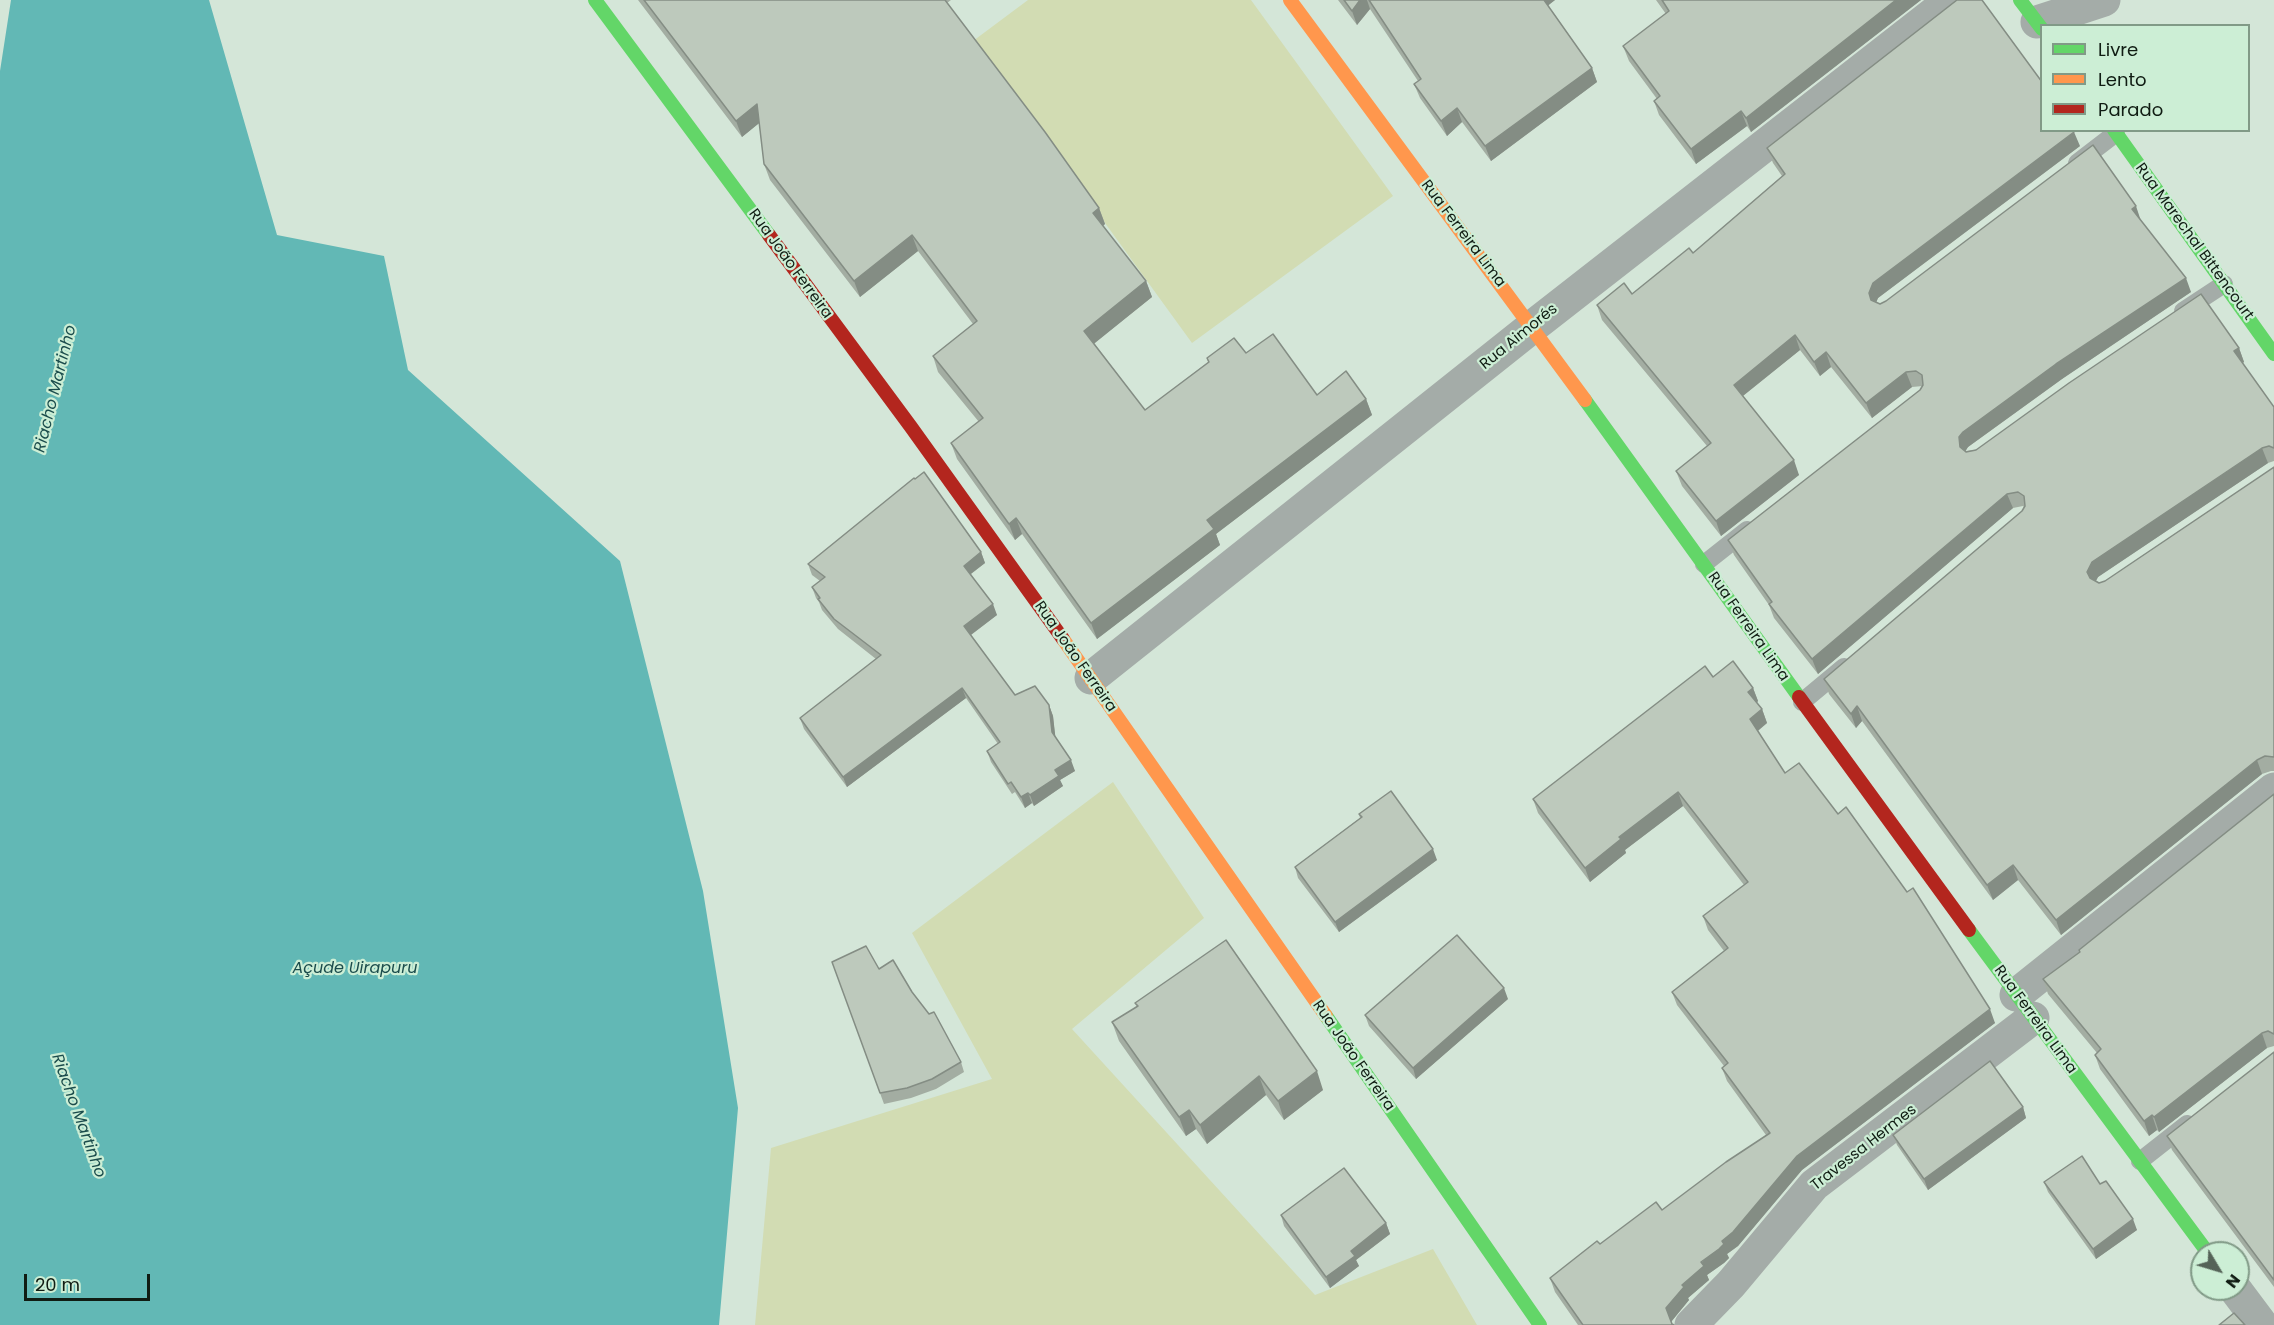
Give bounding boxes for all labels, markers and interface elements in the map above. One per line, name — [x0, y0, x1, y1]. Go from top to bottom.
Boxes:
legend — [2040, 24, 2250, 132]
text: Livre — [2098, 37, 2138, 62]
text: Lento — [2098, 67, 2147, 92]
text: Parado — [2098, 97, 2163, 122]
street label: Rua Marechal Bittencourt — [2131, 160, 2257, 324]
street label: Rua Ferreira Lima — [1417, 177, 1509, 291]
street label: Rua João Ferreira — [744, 206, 836, 322]
street label: Rua Aimorés — [1477, 300, 1561, 374]
water label: Riacho Martinho — [31, 323, 81, 455]
street label: Rua Ferreira Lima — [1704, 569, 1792, 685]
street label: Rua João Ferreira — [1030, 598, 1120, 716]
water label: Açude Uirapuru — [292, 959, 418, 979]
street label: Rua Ferreira Lima — [1990, 962, 2080, 1078]
street label: Rua João Ferreira — [1308, 997, 1398, 1115]
water label: Riacho Martinho — [47, 1051, 109, 1181]
street label: Travessa Hermes — [1808, 1101, 1920, 1195]
north arrow — [2190, 1241, 2250, 1301]
scale bar — [27, 1262, 153, 1300]
text: N — [2220, 1269, 2246, 1293]
text: 20 m — [35, 1272, 80, 1297]

